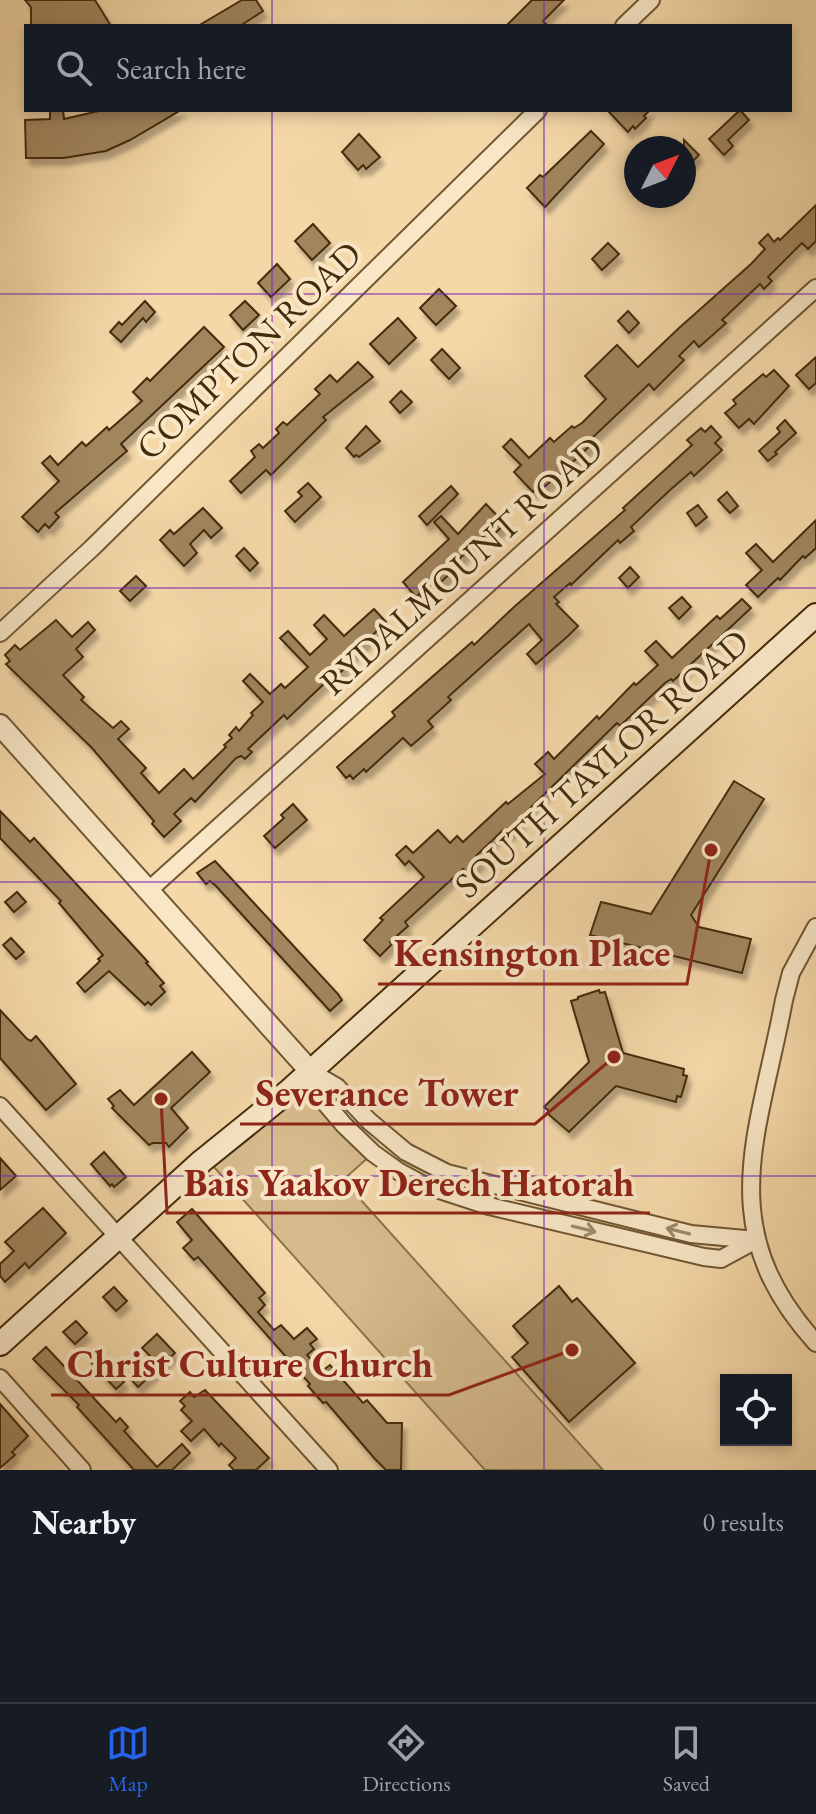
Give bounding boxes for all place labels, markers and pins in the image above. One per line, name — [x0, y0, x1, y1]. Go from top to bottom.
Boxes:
callout: Kensington Place — [378, 922, 687, 984]
callout: Severance Tower — [240, 1062, 535, 1124]
callout: Bais Yaakov Derech Hatorah — [167, 1151, 650, 1213]
callout: Christ Culture Church — [51, 1333, 449, 1395]

